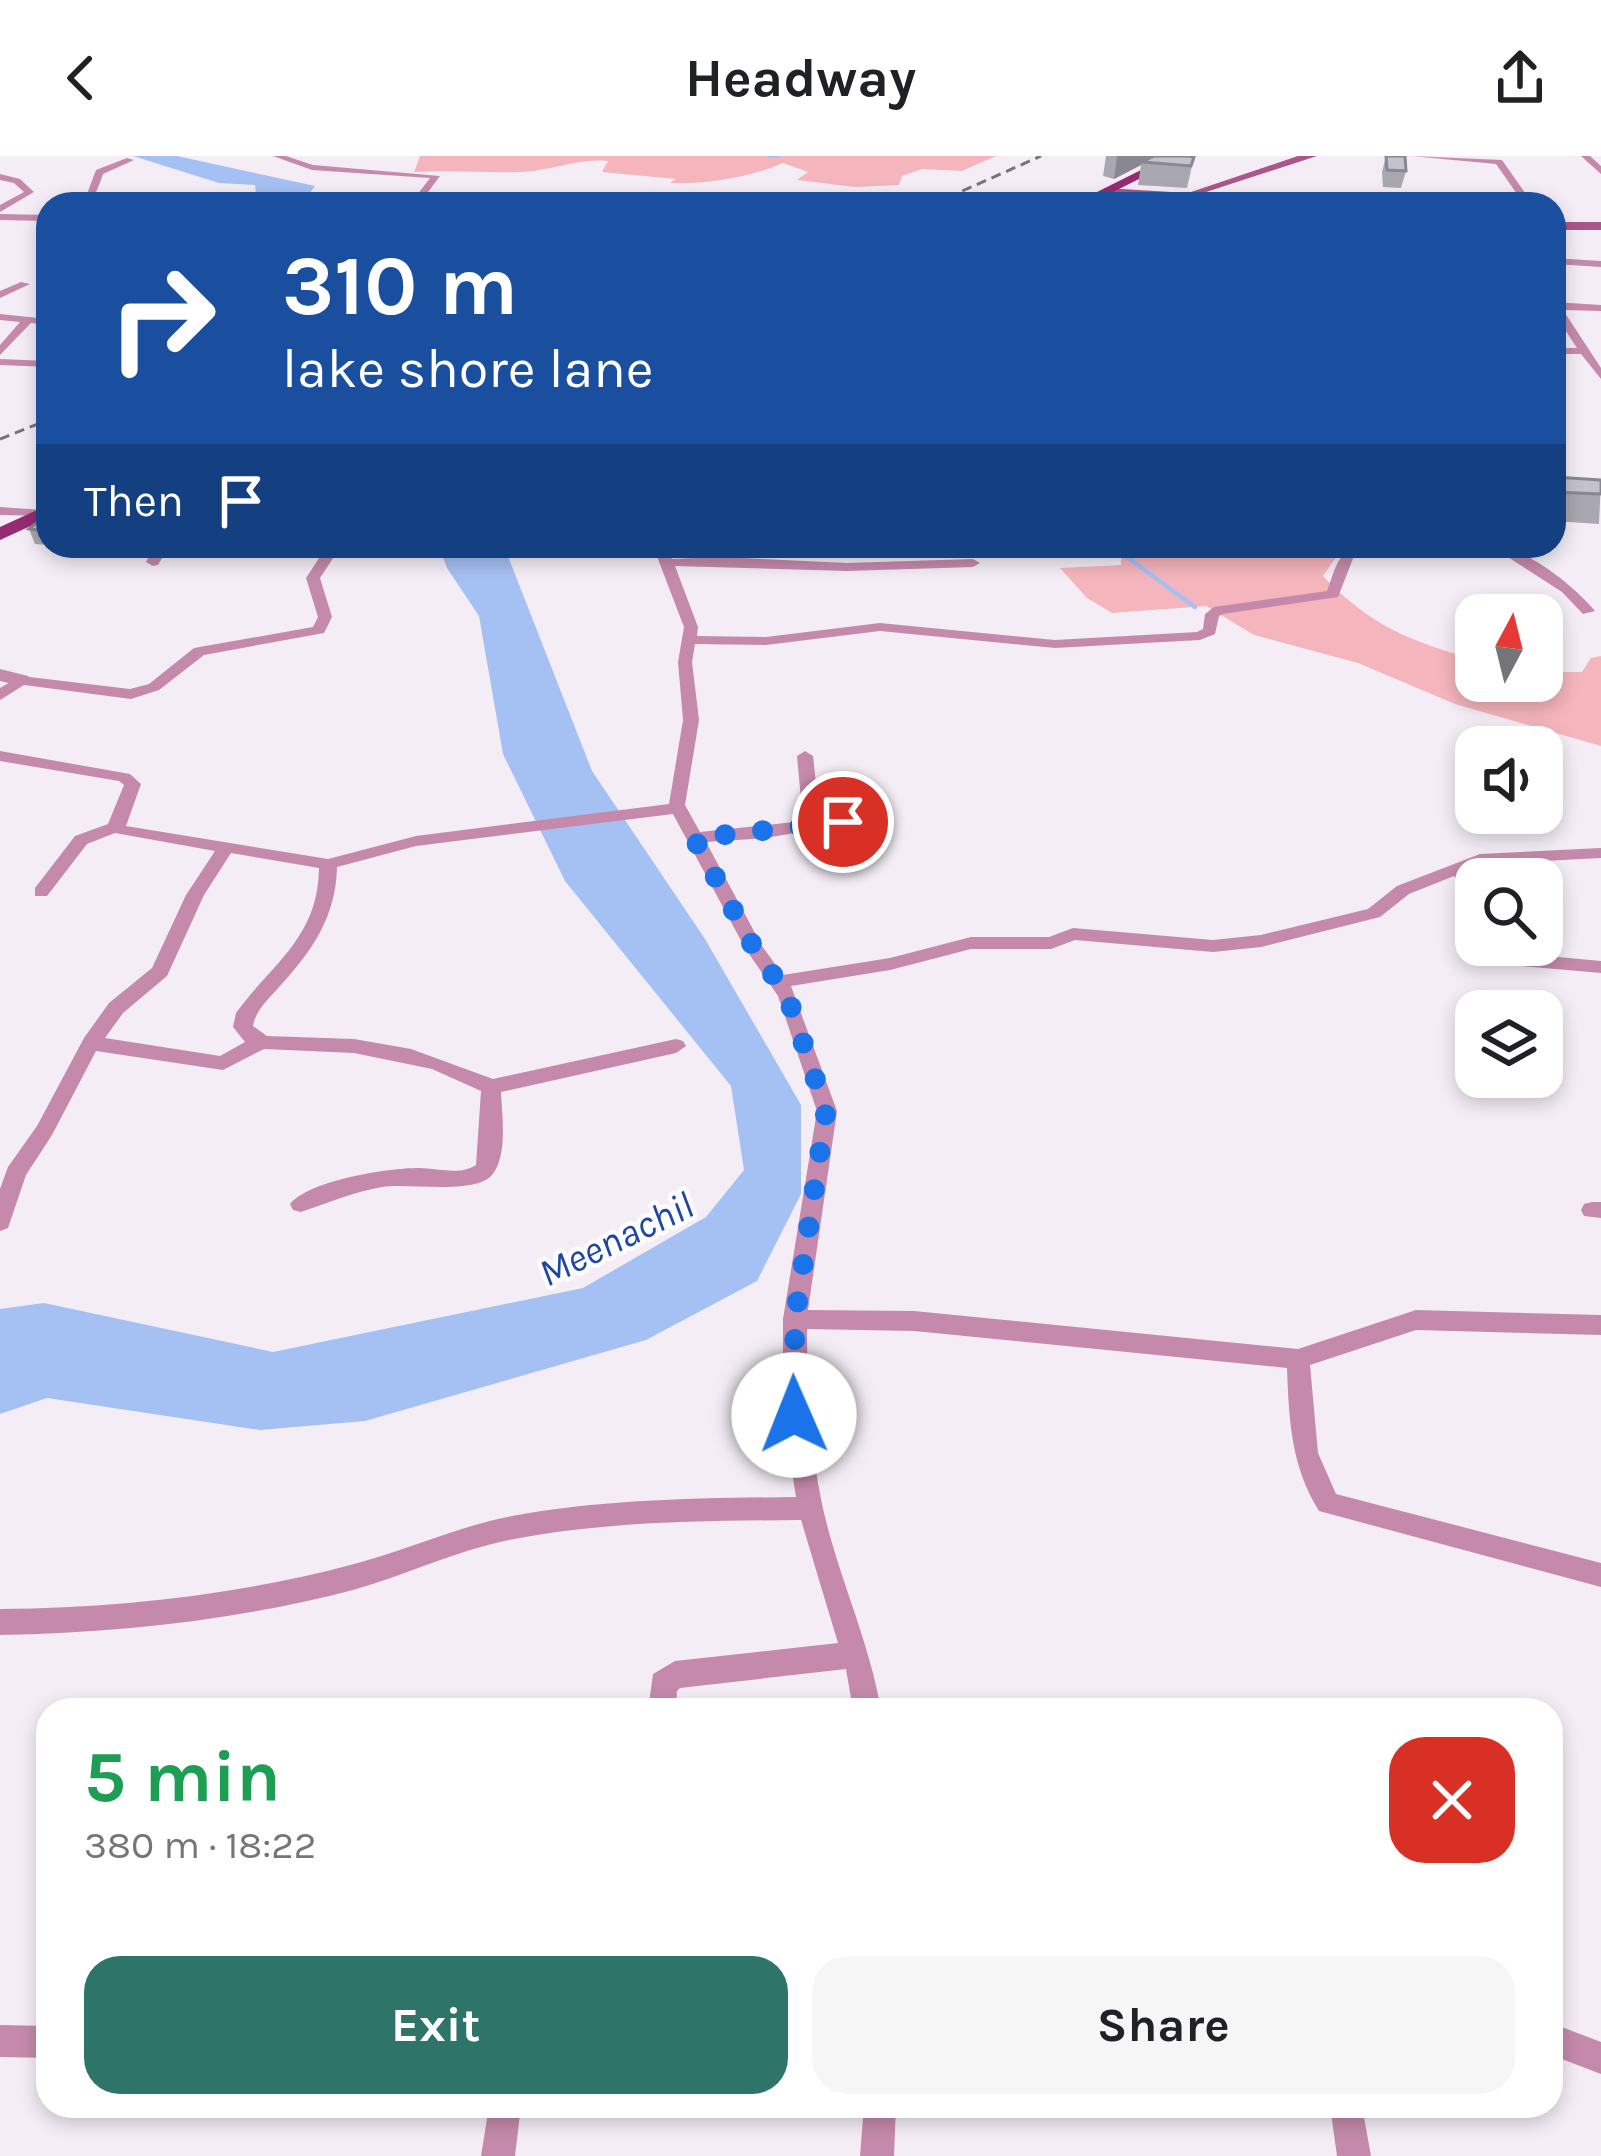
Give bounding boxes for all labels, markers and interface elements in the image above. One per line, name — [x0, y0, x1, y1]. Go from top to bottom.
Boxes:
icon: back — [48, 45, 114, 111]
icon: share — [1487, 45, 1553, 111]
text: Headway — [685, 46, 916, 110]
text: 310 m — [282, 237, 518, 335]
icon: right — [84, 240, 240, 396]
text: lake shore lane — [282, 337, 654, 401]
icon: arrive — [208, 468, 274, 534]
text: Then — [84, 475, 184, 527]
north arrow — [1455, 594, 1563, 702]
map controls — [1455, 594, 1563, 1098]
button: sound — [1455, 726, 1563, 834]
pin — [792, 771, 894, 873]
icon: arrive — [810, 789, 876, 855]
button: search — [1455, 858, 1563, 966]
button: layers — [1455, 990, 1563, 1098]
water label: Meenachil — [531, 1182, 701, 1296]
position arrow — [731, 1352, 857, 1478]
text: 5 min — [84, 1735, 281, 1819]
button: close — [1389, 1737, 1515, 1863]
text: 380 m · 18:22 — [84, 1822, 316, 1868]
button: Exit — [84, 1956, 788, 2094]
button: Share — [812, 1956, 1515, 2094]

